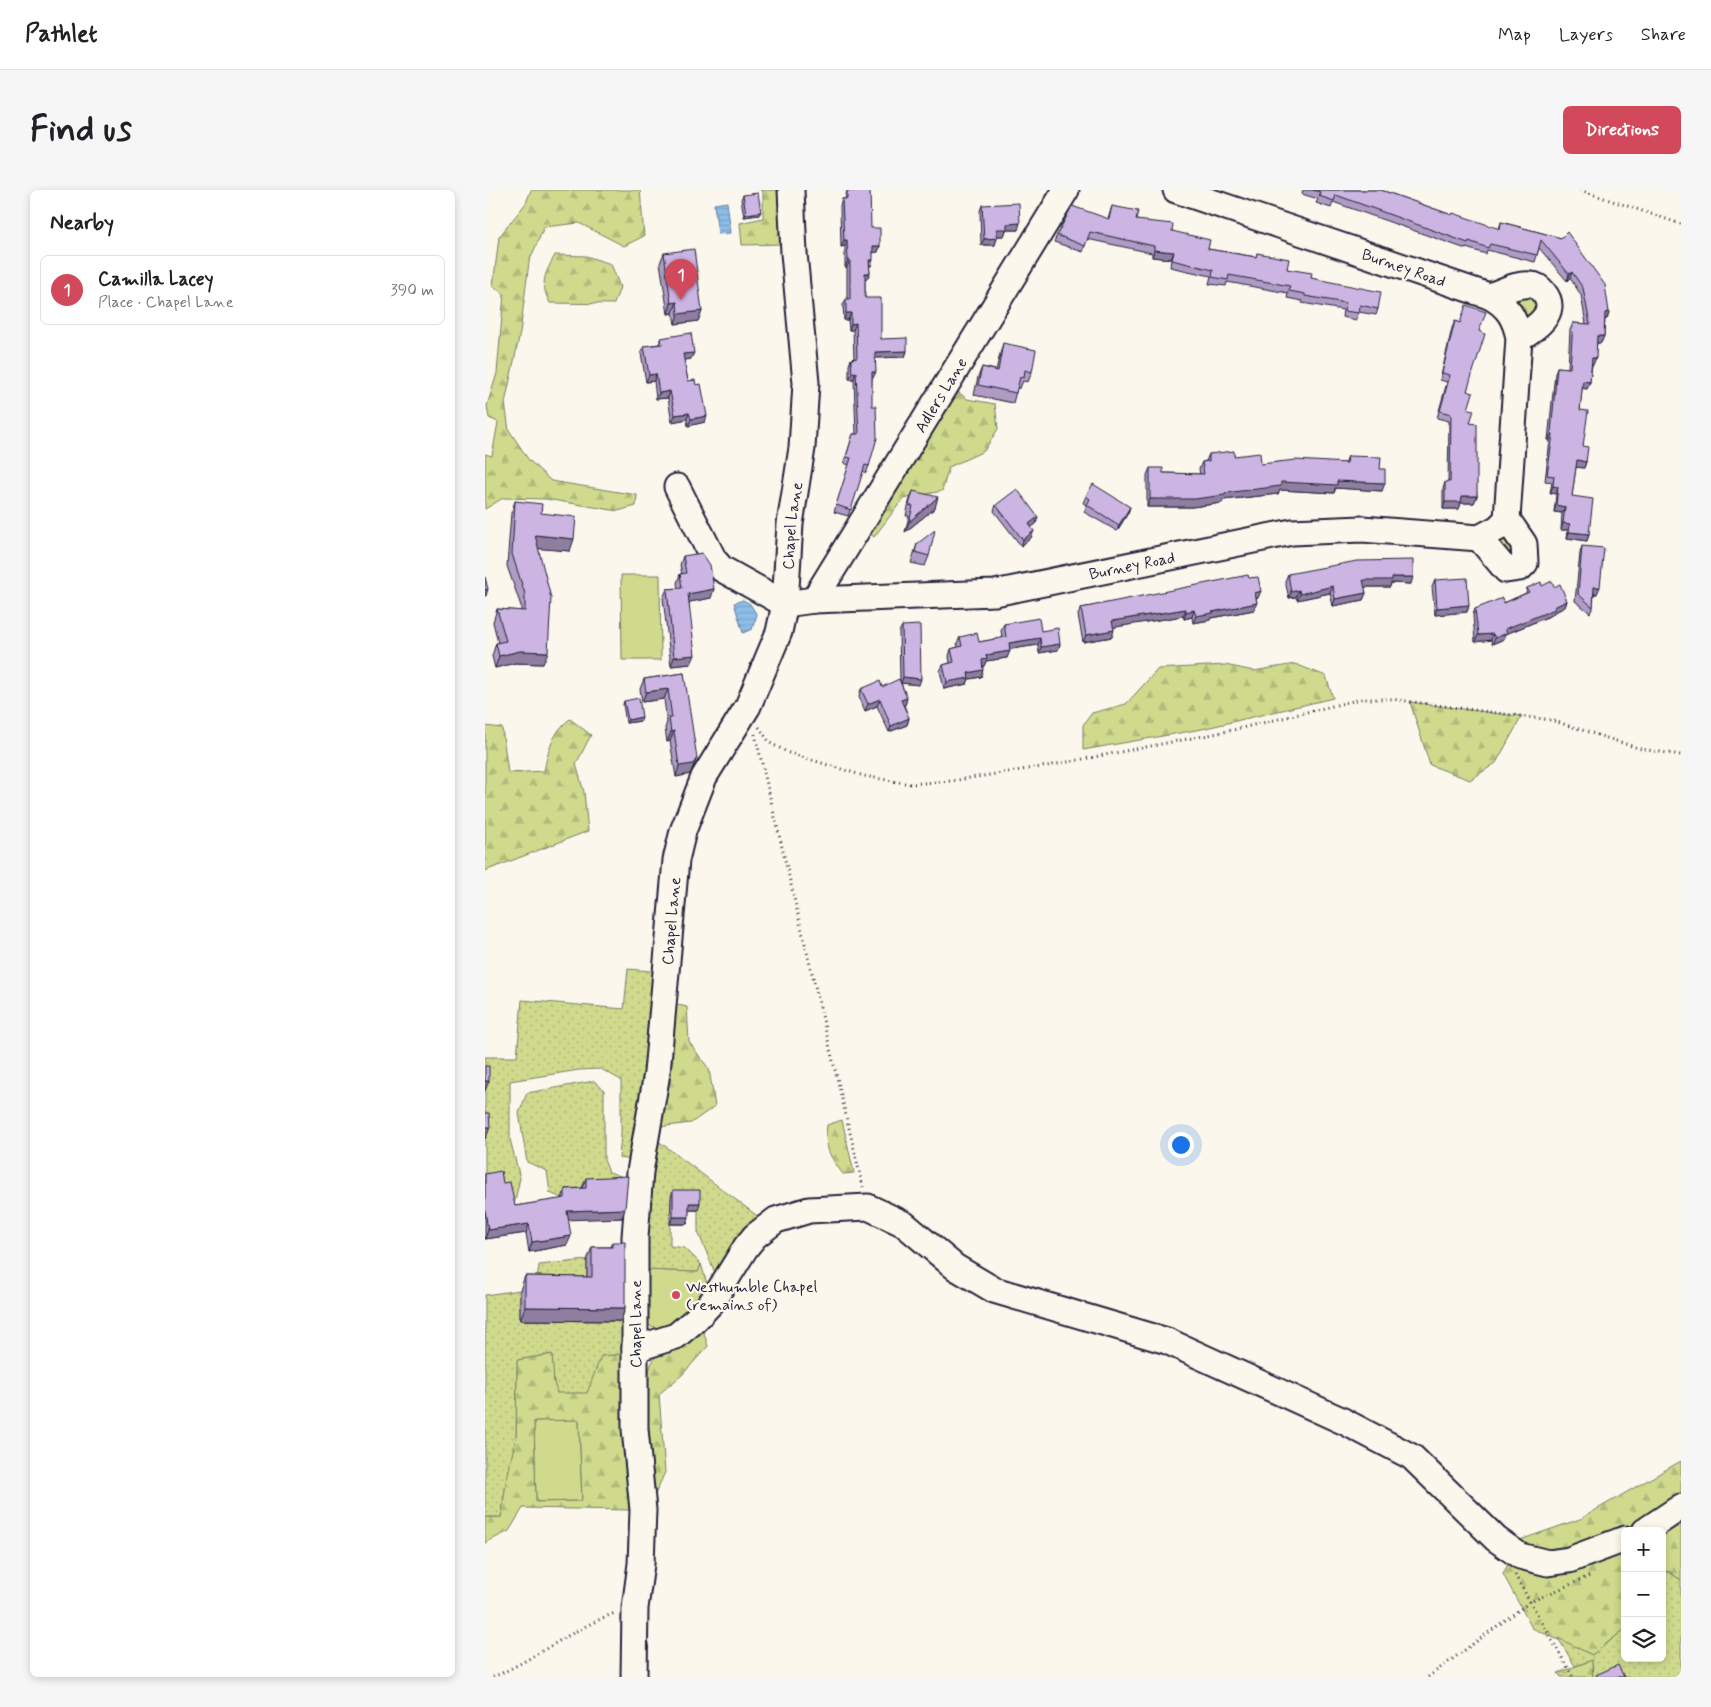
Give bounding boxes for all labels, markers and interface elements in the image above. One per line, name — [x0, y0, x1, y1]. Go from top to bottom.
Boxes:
text: Pathlet — [25, 19, 97, 50]
text: Map — [1498, 23, 1531, 47]
text: Layers — [1559, 23, 1613, 47]
text: Share — [1641, 23, 1686, 47]
button: Directions — [1563, 106, 1681, 154]
text: Find us — [30, 107, 132, 153]
text: Nearby — [50, 209, 114, 237]
street label: Burney Road — [1359, 244, 1448, 293]
pin: 1 — [665, 259, 697, 300]
text: Camilla Lacey — [98, 267, 214, 292]
text: 1 — [63, 280, 71, 301]
text: 390 m — [391, 280, 434, 301]
text: Place · Chapel Lane — [98, 292, 234, 313]
street label: Adlers Lane — [910, 354, 973, 437]
street label: Chapel Lane — [778, 481, 808, 570]
street label: Burney Road — [1087, 547, 1177, 585]
street label: Chapel Lane — [658, 876, 686, 966]
your location — [1168, 1132, 1194, 1158]
place label: Westhumble Chapel (remains of) — [686, 1277, 818, 1316]
street label: Chapel Lane — [626, 1280, 647, 1368]
marker: Westhumble Chapel (remains of) — [670, 1289, 682, 1301]
map controls — [1621, 1527, 1666, 1662]
button: + — [1621, 1527, 1666, 1572]
button: − — [1621, 1572, 1666, 1617]
button: layers — [1621, 1617, 1666, 1662]

